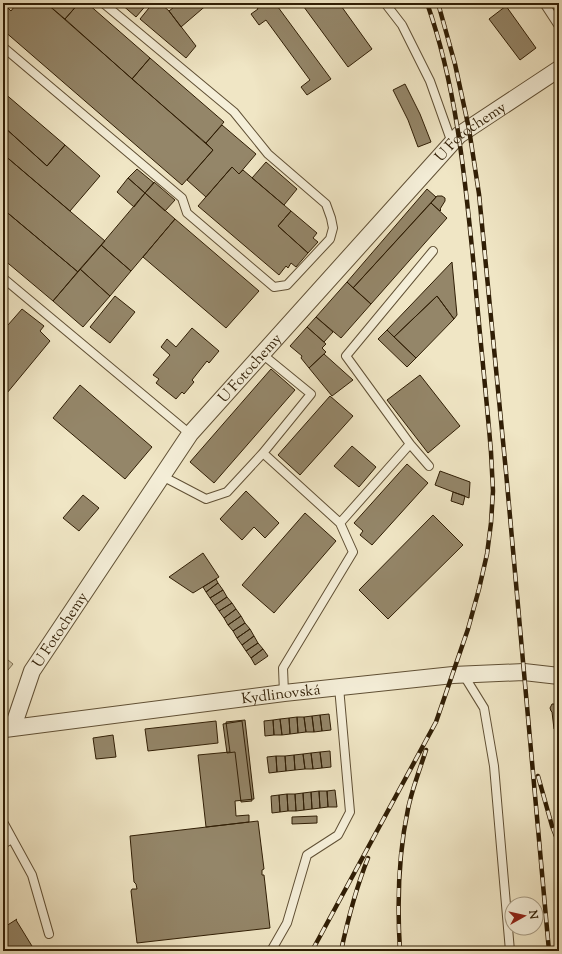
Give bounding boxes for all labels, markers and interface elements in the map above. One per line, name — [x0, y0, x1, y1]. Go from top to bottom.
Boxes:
street label: U Fotochemy — [431, 97, 511, 167]
street label: U Fotochemy — [214, 329, 288, 408]
street label: U Fotochemy — [28, 588, 94, 672]
street label: Kydlinovská — [240, 680, 322, 710]
north arrow — [504, 896, 544, 936]
text: N — [524, 908, 541, 920]

